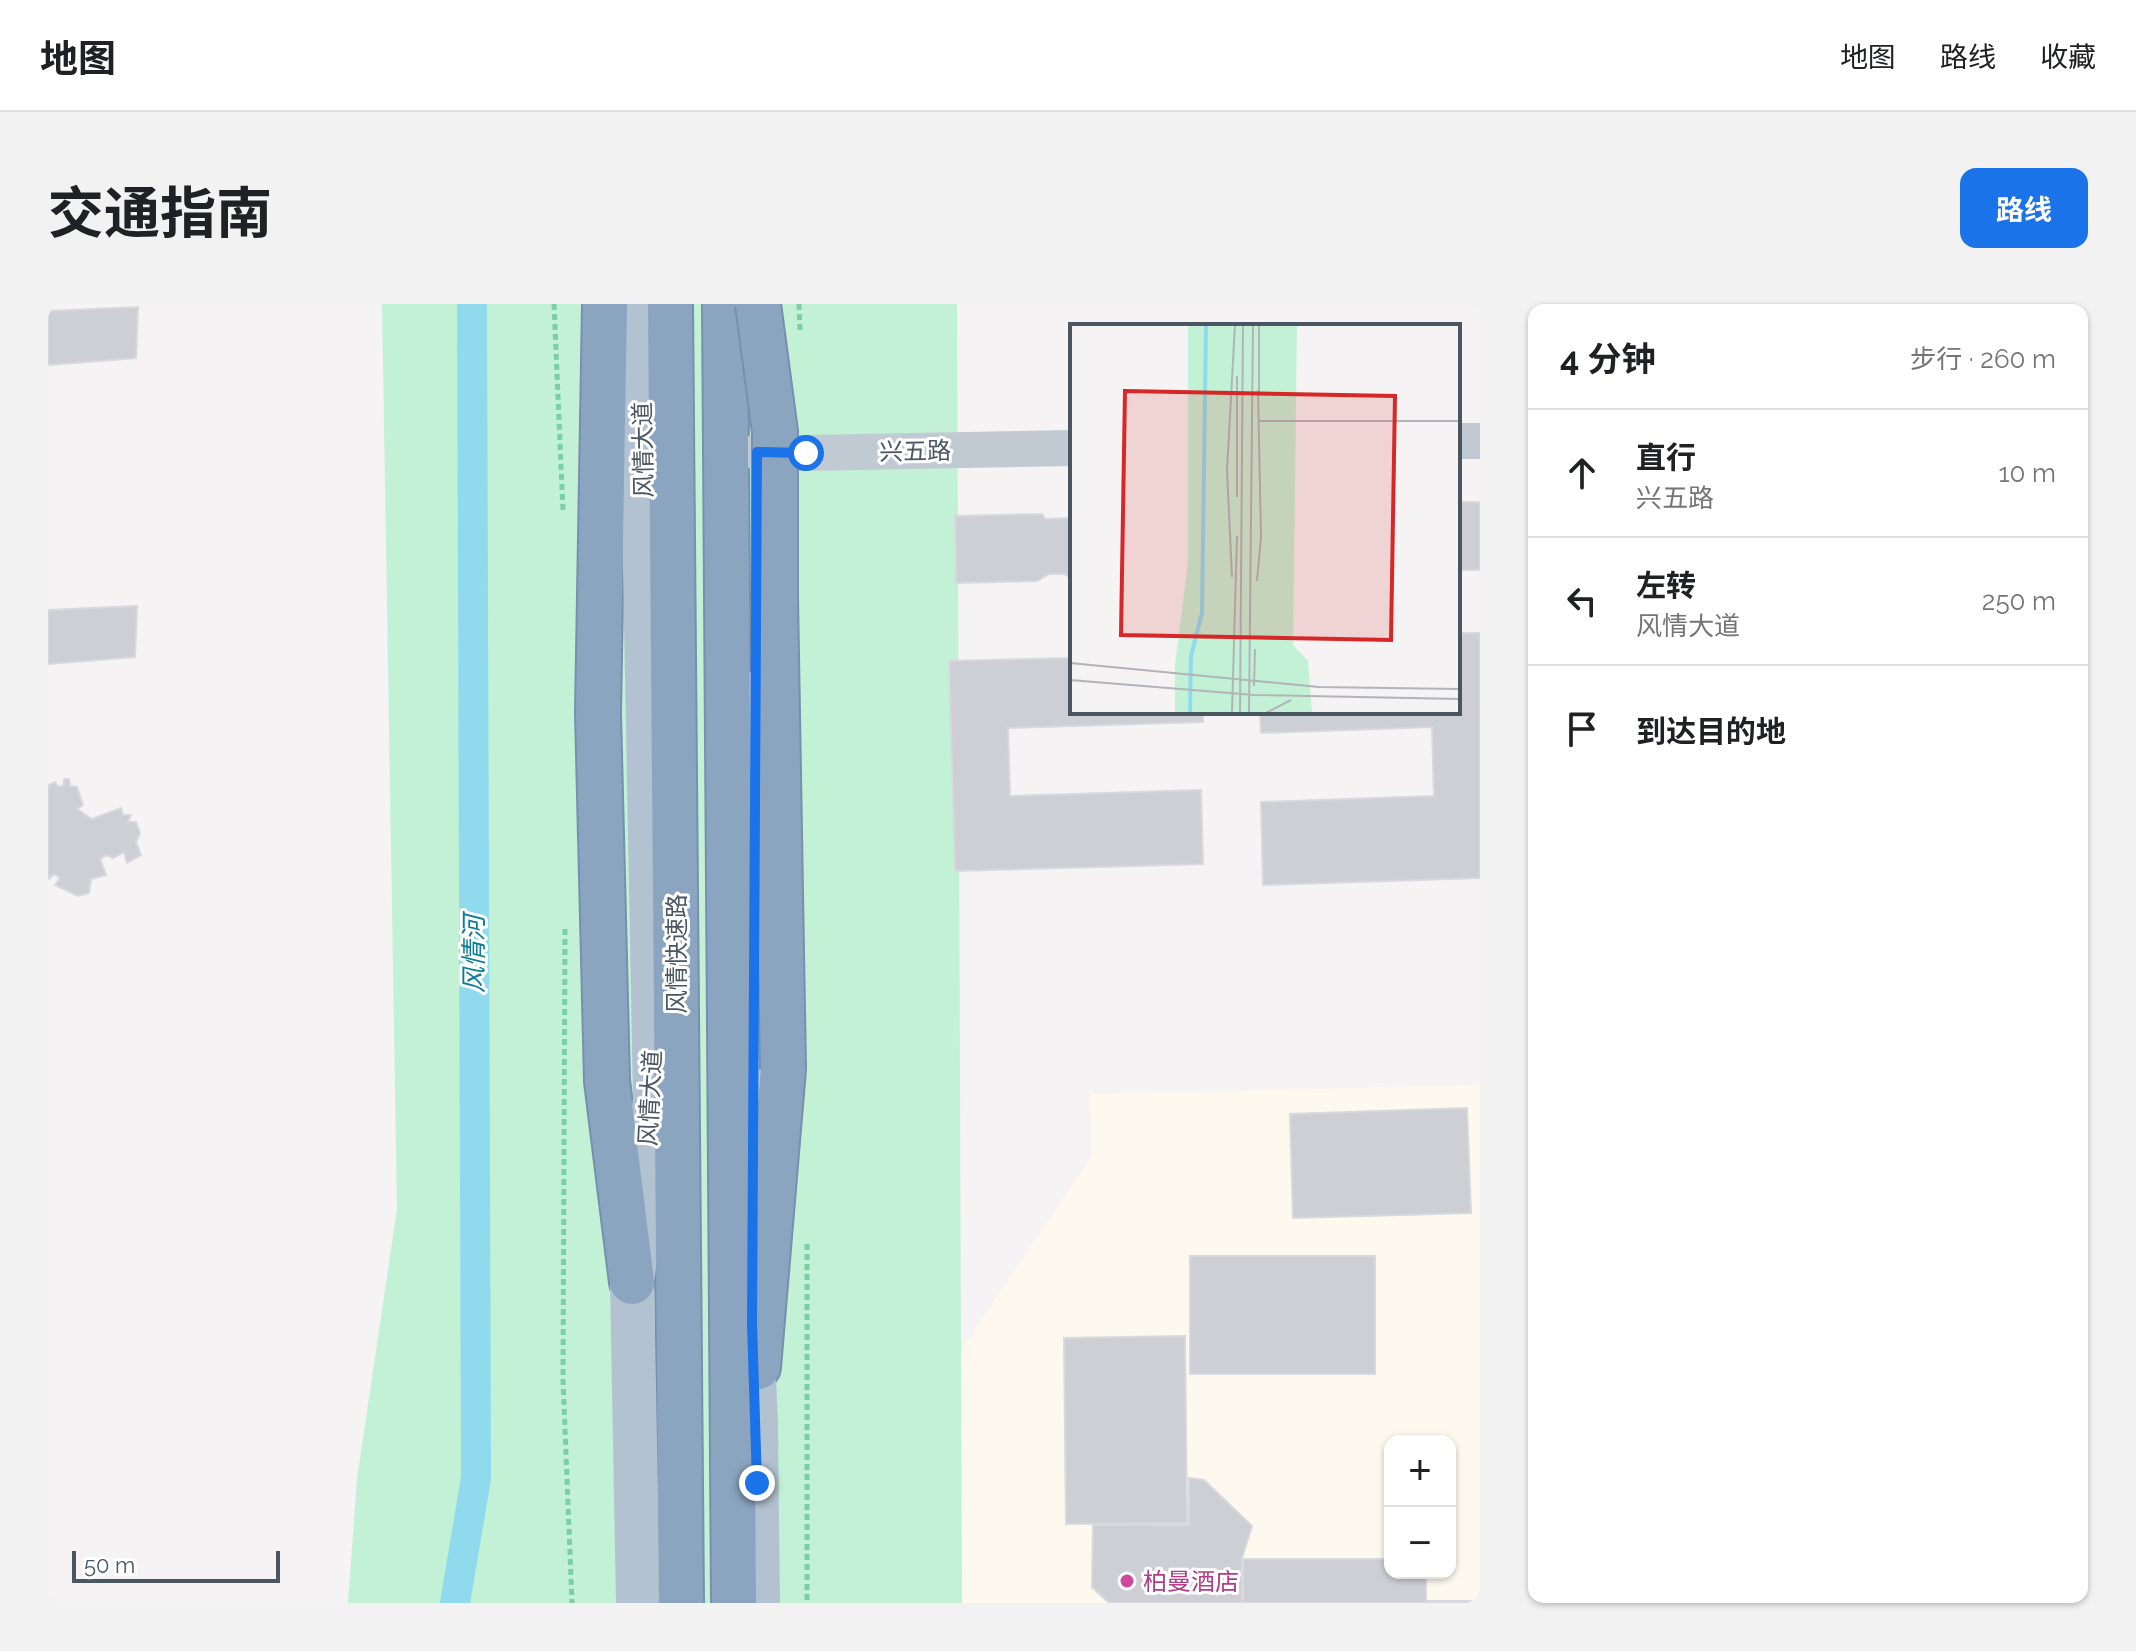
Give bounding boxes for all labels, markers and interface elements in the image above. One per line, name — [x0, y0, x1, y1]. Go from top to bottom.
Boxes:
text: 地图 — [40, 36, 116, 81]
text: 地图 — [1840, 41, 1896, 74]
text: 路线 — [1940, 41, 1996, 74]
text: 收藏 — [2040, 41, 2096, 74]
button: 路线 — [1960, 168, 2088, 248]
text: 交通指南 — [48, 180, 272, 246]
inset map — [1070, 324, 1460, 714]
text: 4 分钟 — [1560, 339, 1656, 379]
text: 步行 · 260 m — [1910, 344, 2056, 374]
street label: 风情大道 — [628, 402, 658, 498]
route start — [788, 435, 824, 471]
street label: 兴五路 — [879, 436, 951, 466]
text: 直行 — [1636, 440, 1696, 475]
icon: ahead — [1560, 451, 1604, 495]
text: 10 m — [1998, 458, 2056, 488]
text: 兴五路 — [1636, 483, 1714, 513]
text: 左转 — [1636, 568, 1696, 603]
icon: left — [1560, 579, 1604, 623]
text: 250 m — [1982, 586, 2056, 616]
text: 风情大道 — [1636, 611, 1740, 641]
icon: arrive — [1560, 707, 1604, 751]
text: 到达目的地 — [1636, 714, 1786, 749]
street label: 风情快速路 — [662, 894, 691, 1014]
water label: 风情河 — [459, 910, 489, 993]
street label: 风情大道 — [633, 1049, 667, 1147]
map controls — [1384, 1435, 1456, 1579]
button: + — [1384, 1435, 1456, 1507]
route end — [739, 1465, 775, 1501]
button: − — [1384, 1507, 1456, 1579]
scale bar — [72, 1547, 280, 1583]
text: 50 m — [84, 1552, 135, 1578]
place label: 柏曼酒店 — [1143, 1567, 1239, 1596]
marker: 柏曼酒店 — [1118, 1572, 1136, 1590]

